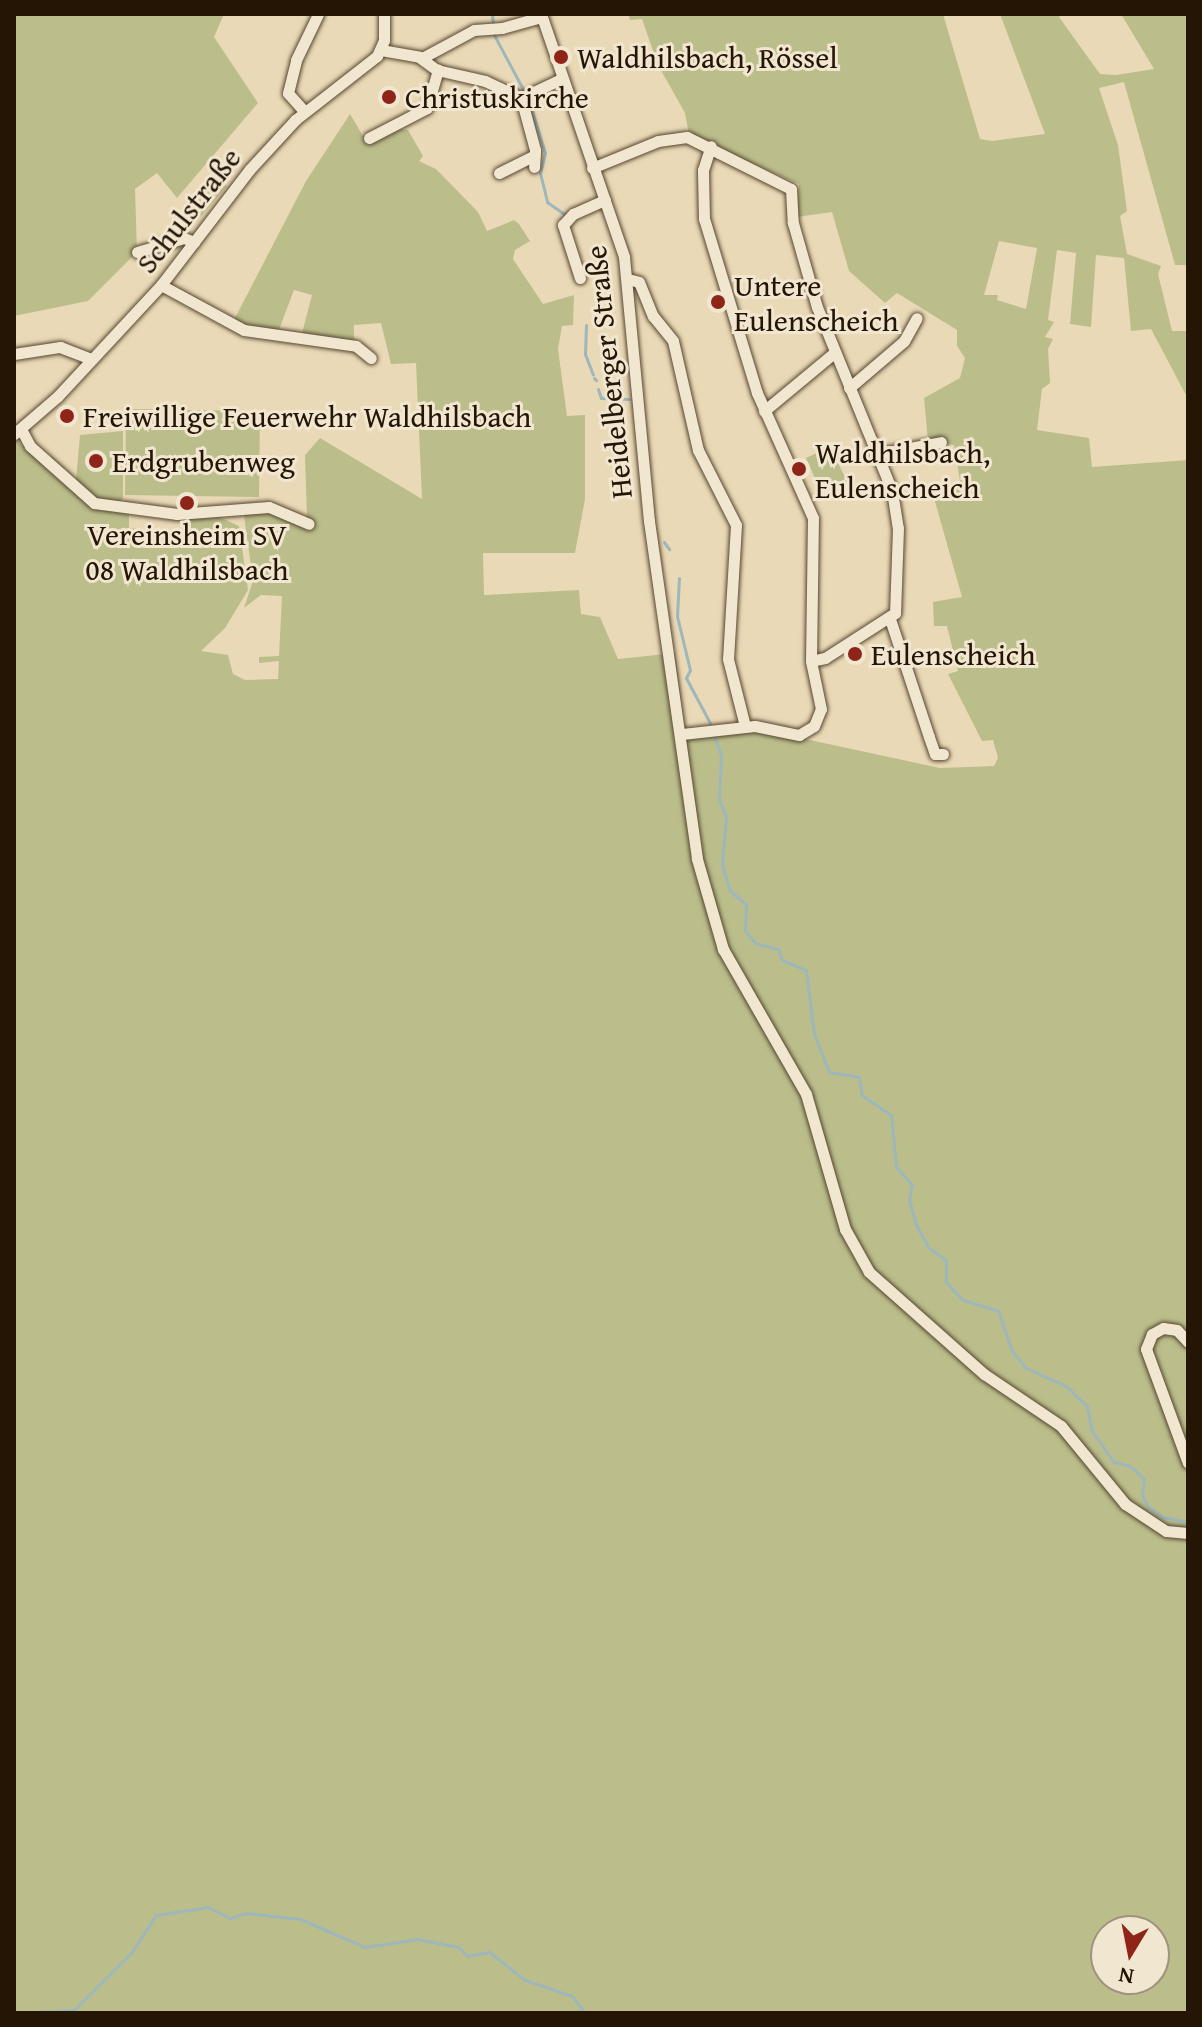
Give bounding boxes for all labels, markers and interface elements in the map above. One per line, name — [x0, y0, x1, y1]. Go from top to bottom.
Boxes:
place label: Waldhilsbach, Rössel — [577, 39, 838, 75]
marker: Waldhilsbach, Rössel — [552, 48, 570, 66]
place label: Christuskirche — [405, 79, 589, 115]
marker: Christuskirche — [380, 88, 398, 106]
street label: Schulstraße — [128, 140, 248, 280]
street label: Heidelberger Straße — [577, 244, 639, 500]
place label: Untere Eulenscheich — [734, 267, 899, 338]
marker: Untere Eulenscheich — [709, 293, 727, 311]
place label: Freiwillige Feuerwehr Waldhilsbach — [83, 398, 531, 434]
marker: Freiwillige Feuerwehr Waldhilsbach — [58, 407, 76, 425]
place label: Waldhilsbach, Eulenscheich — [815, 434, 990, 504]
place label: Erdgrubenweg — [112, 443, 295, 479]
marker: Erdgrubenweg — [87, 452, 105, 470]
marker: Waldhilsbach, Eulenscheich — [790, 460, 808, 478]
marker: Vereinsheim SV 08 Waldhilsbach — [178, 494, 196, 512]
place label: Vereinsheim SV 08 Waldhilsbach — [85, 516, 289, 586]
place label: Eulenscheich — [871, 636, 1036, 672]
marker: Eulenscheich — [846, 645, 864, 663]
north arrow — [1090, 1915, 1170, 1995]
text: N — [1116, 1960, 1136, 1994]

